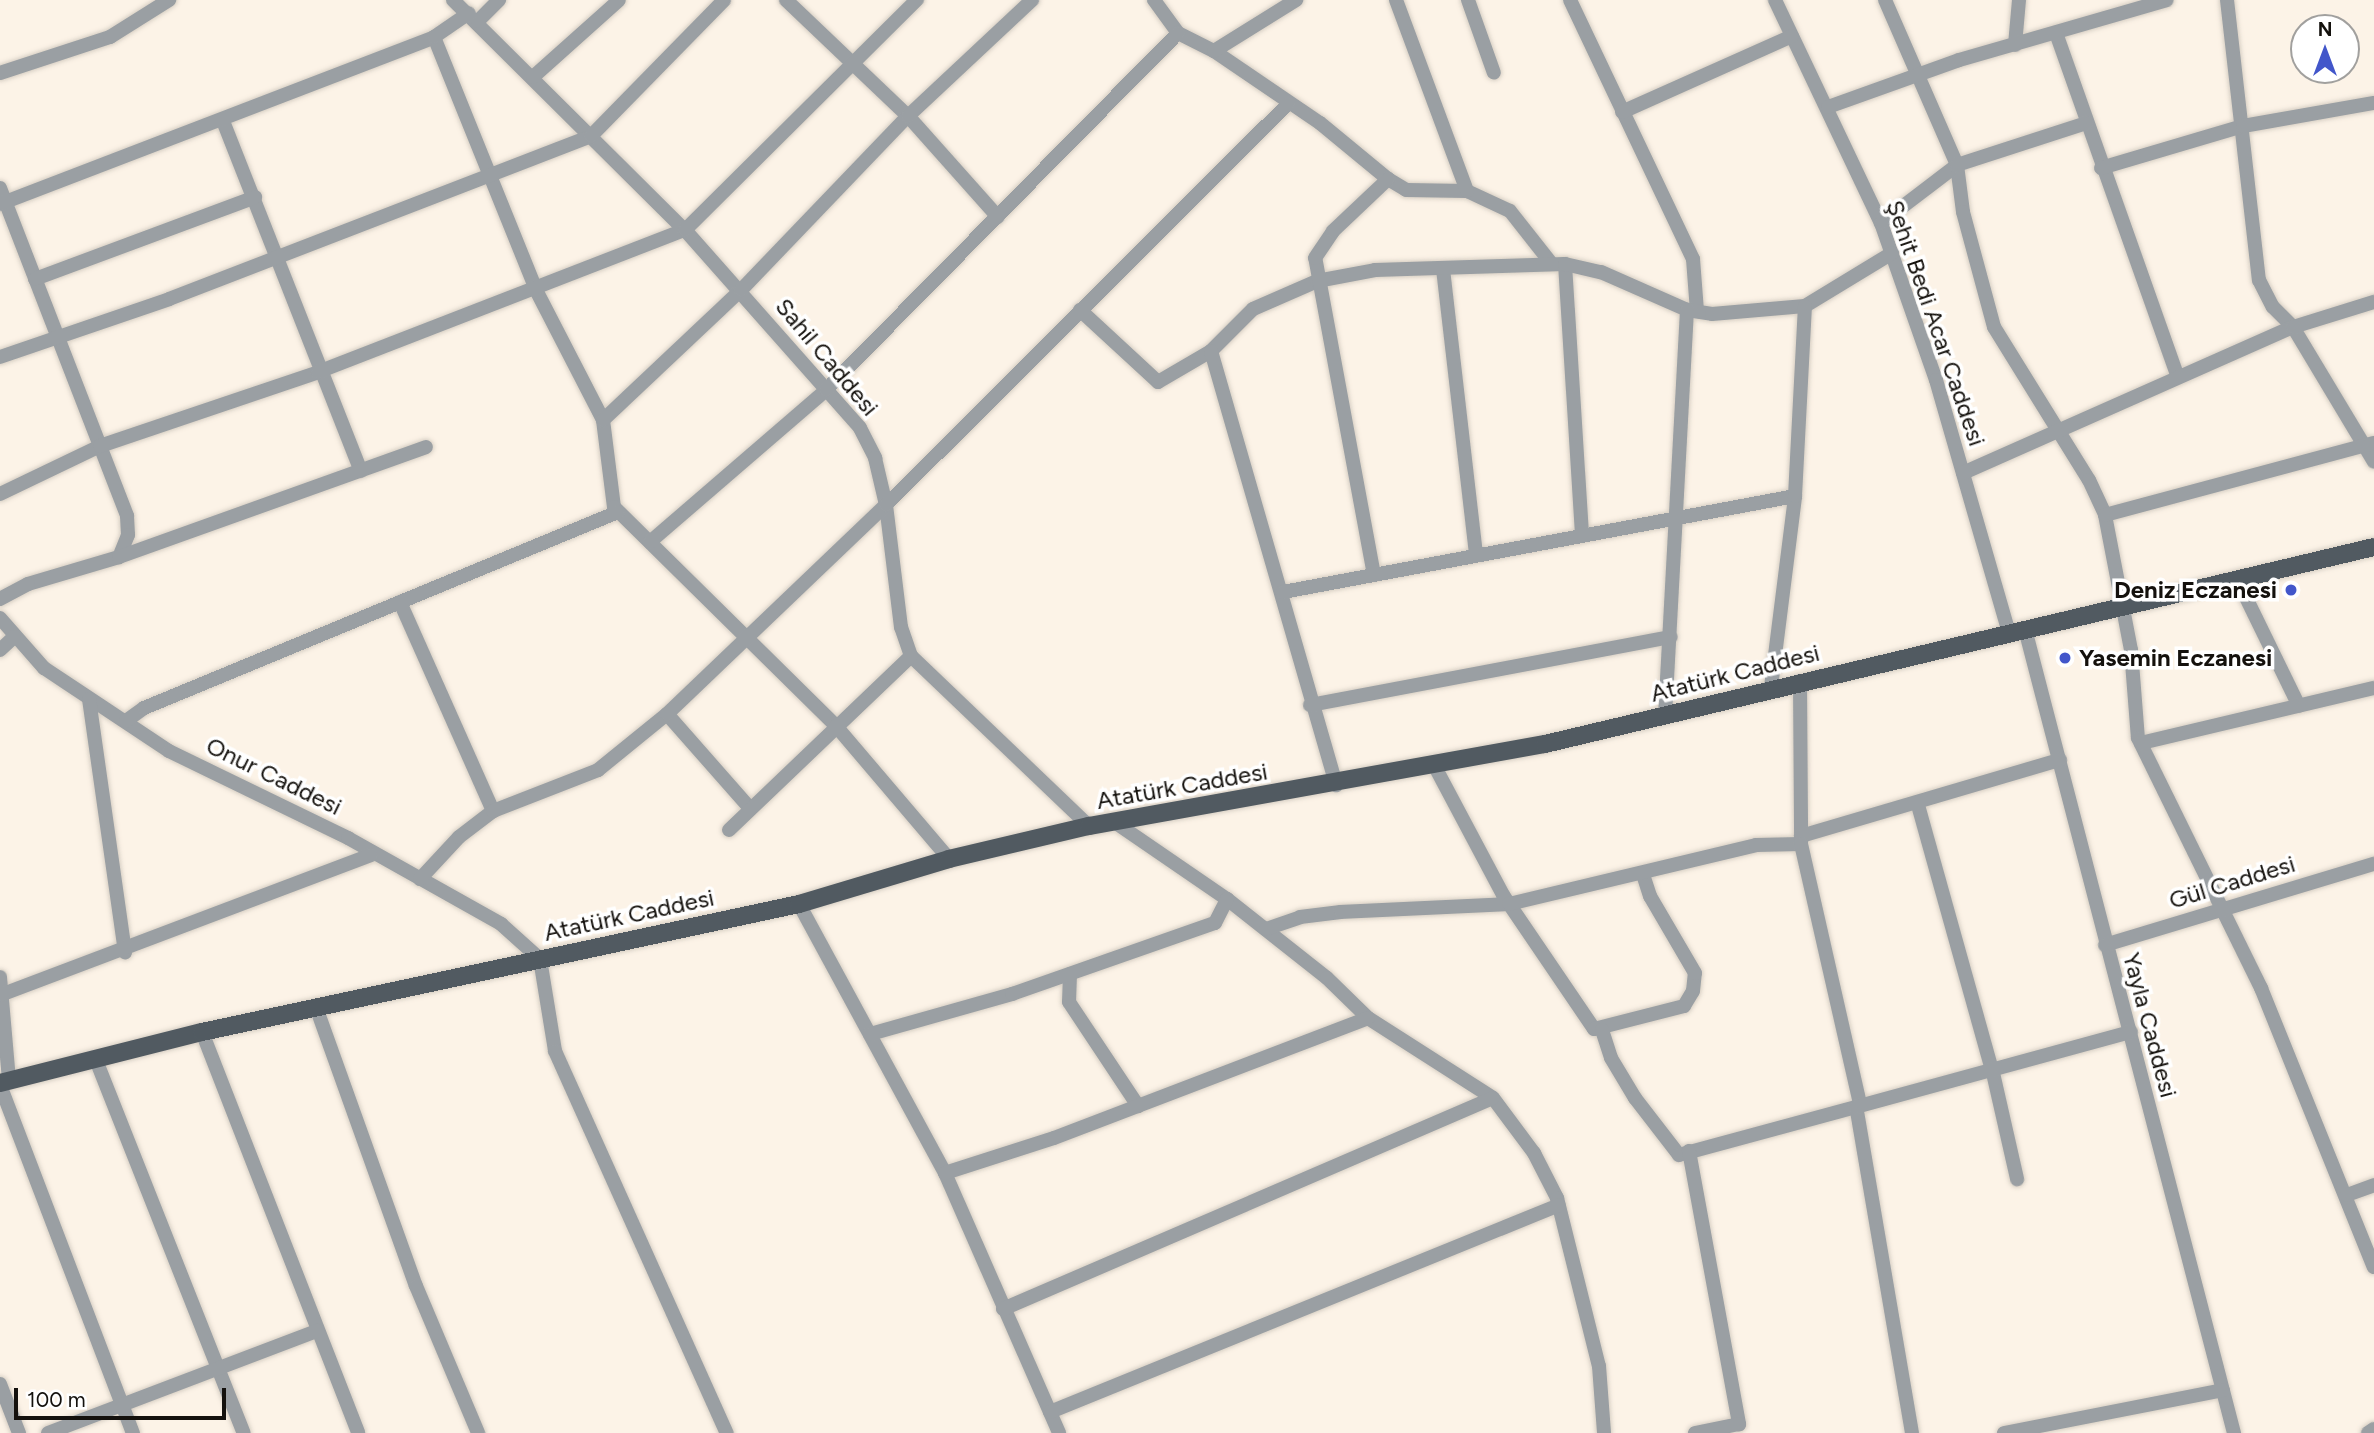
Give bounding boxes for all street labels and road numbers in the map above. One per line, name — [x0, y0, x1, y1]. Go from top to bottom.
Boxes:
street label: Şehit Bedi Acar Caddesi — [1880, 196, 1992, 450]
street label: Sahil Caddesi — [769, 292, 885, 422]
street label: Atatürk Caddesi — [1648, 638, 1822, 708]
street label: Onur Caddesi — [202, 731, 346, 821]
street label: Atatürk Caddesi — [1094, 757, 1270, 815]
street label: Gül Caddesi — [2165, 849, 2299, 915]
street label: Atatürk Caddesi — [541, 883, 717, 947]
street label: Yayla Caddesi — [2117, 949, 2183, 1101]

